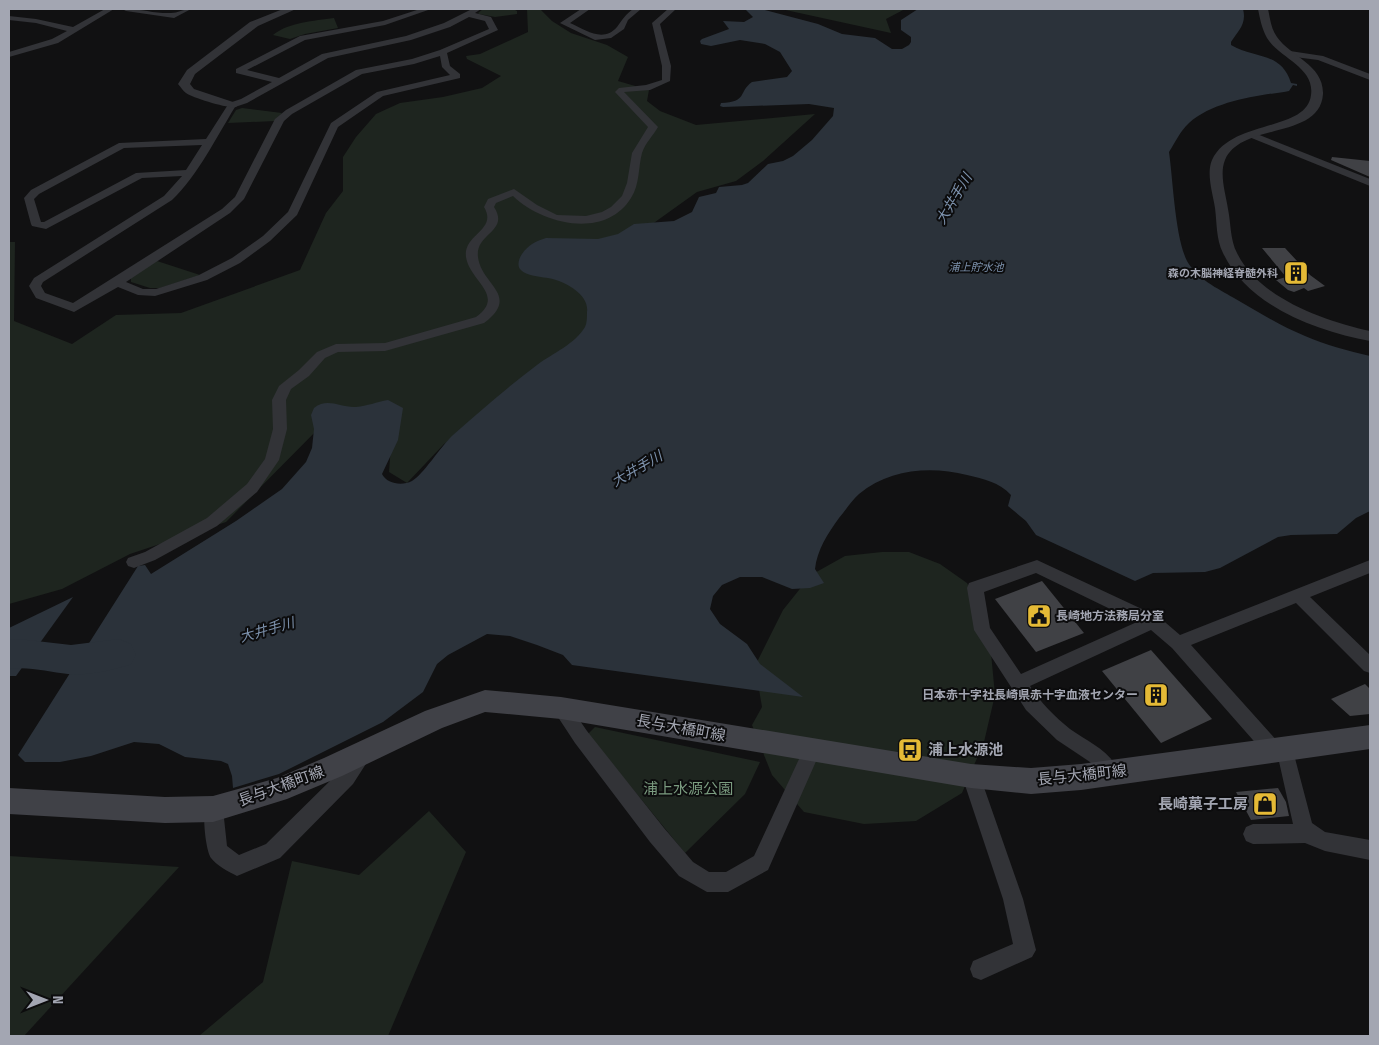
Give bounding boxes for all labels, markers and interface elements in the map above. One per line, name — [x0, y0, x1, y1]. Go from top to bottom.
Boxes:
water label: 大井手川 — [932, 169, 977, 227]
building icon: 森の木脳神経脊髄外科 — [1283, 260, 1309, 286]
water label: 浦上貯水池 — [949, 261, 1004, 274]
place label: 森の木脳神経脊髄外科 — [1168, 267, 1278, 280]
water label: 大井手川 — [609, 447, 667, 490]
public building icon: 長崎地方法務局分室 — [1026, 603, 1052, 629]
place label: 長崎地方法務局分室 — [1056, 609, 1164, 623]
water label: 大井手川 — [238, 614, 298, 646]
building icon: 日本赤十字社長崎県赤十字血液センター — [1143, 682, 1169, 708]
place label: 日本赤十字社長崎県赤十字血液センター — [922, 688, 1138, 702]
street label: 長与大橋町線 — [635, 711, 727, 745]
bus stop icon: 浦上水源池 — [897, 737, 923, 763]
place label: 浦上水源池 — [928, 741, 1003, 759]
street label: 長与大橋町線 — [1036, 761, 1128, 789]
street label: 長与大橋町線 — [236, 762, 326, 810]
park label: 浦上水源公園 — [643, 780, 733, 798]
shop icon: 長崎菓子工房 — [1252, 791, 1278, 817]
place label: 長崎菓子工房 — [1158, 795, 1248, 813]
north arrow — [20, 975, 70, 1025]
text: N — [49, 996, 66, 1004]

